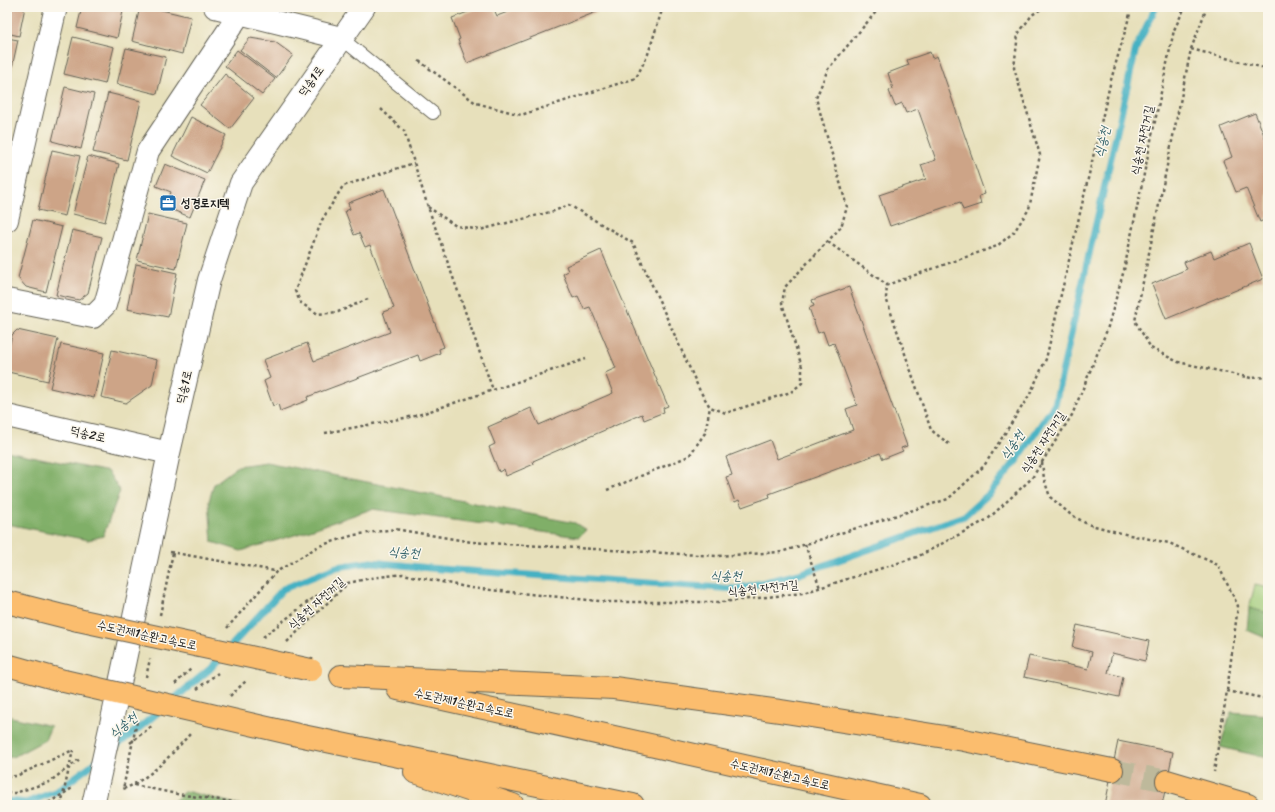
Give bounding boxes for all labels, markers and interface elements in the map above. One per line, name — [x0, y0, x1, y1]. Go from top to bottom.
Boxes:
street label: 덕송1로 — [292, 61, 330, 101]
street label: 식송천 자전거길 — [1124, 103, 1160, 177]
water label: 식송천 — [1087, 123, 1117, 160]
place label: 성경로지텍 — [180, 192, 230, 214]
office icon: 성경로지텍 — [158, 193, 178, 213]
street label: 덕송1로 — [169, 368, 199, 406]
street label: 식송천 자전거길 — [1015, 406, 1072, 478]
street label: 덕송2로 — [68, 419, 108, 449]
water label: 식송천 — [994, 424, 1031, 464]
water label: 식송천 — [388, 539, 422, 565]
water label: 식송천 — [710, 564, 743, 587]
street label: 식송천 자전거길 — [282, 571, 350, 635]
street label: 식송천 자전거길 — [727, 573, 800, 603]
street label: 수도권제1순환고속도로 — [95, 614, 199, 656]
street label: 수도권제1순환고속도로 — [412, 682, 516, 724]
water label: 식송천 — [104, 705, 144, 744]
street label: 수도권제1순환고속도로 — [728, 752, 832, 796]

